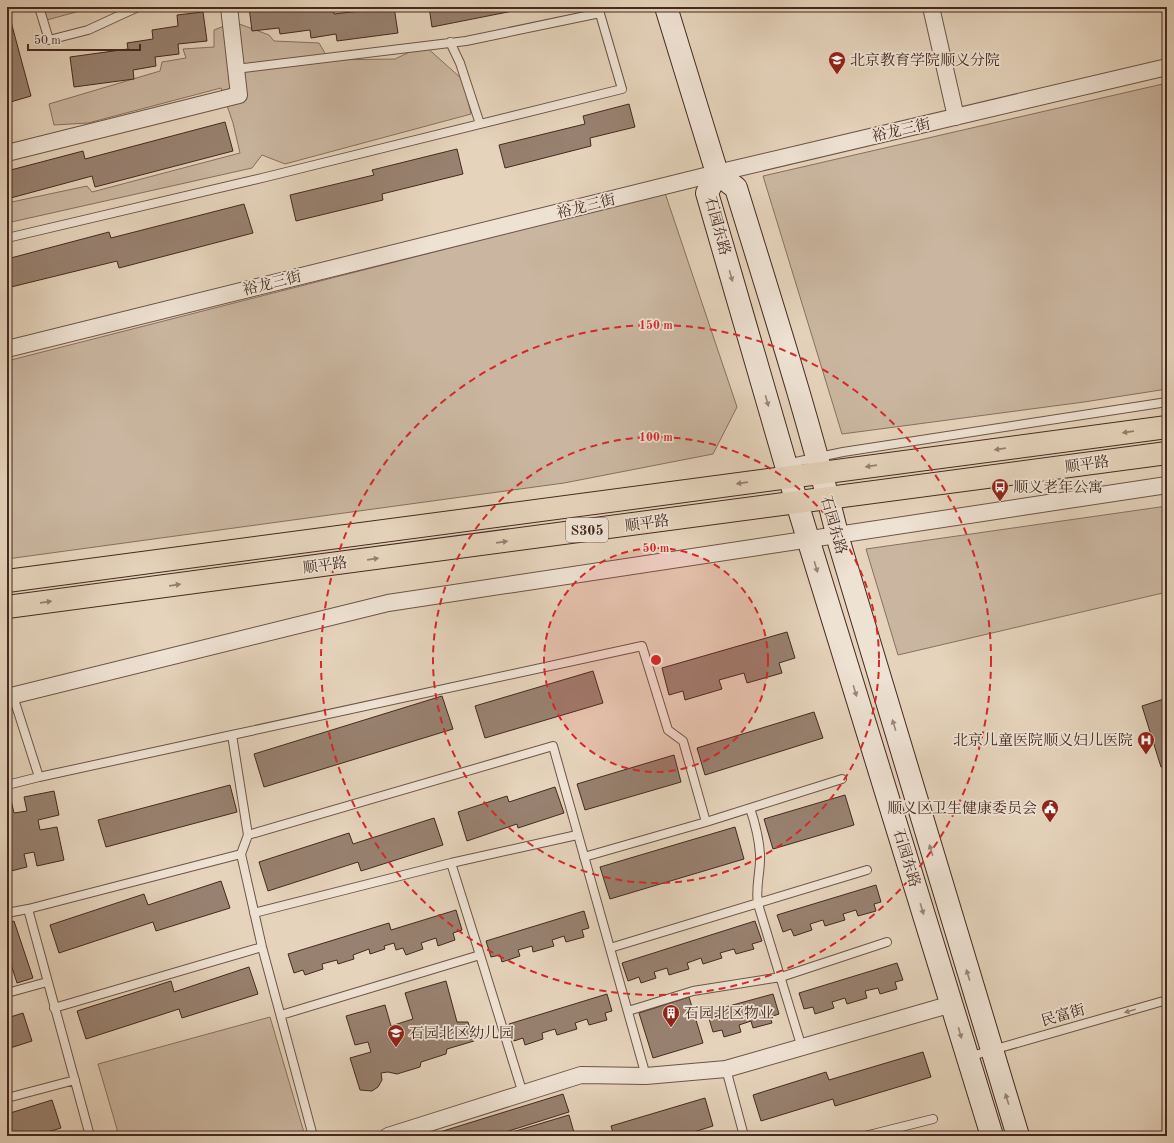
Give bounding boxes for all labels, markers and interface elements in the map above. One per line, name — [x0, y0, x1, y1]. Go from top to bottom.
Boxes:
scale bar — [28, 26, 140, 52]
text: 50 m — [34, 34, 61, 47]
school or university icon: 北京教育学院顺义分院 — [827, 50, 847, 75]
place label: 北京教育学院顺义分院 — [850, 52, 1000, 69]
street label: 裕龙三街 — [870, 115, 932, 146]
street label: 裕龙三街 — [555, 191, 617, 222]
street label: 石园东路 — [702, 195, 733, 257]
street label: 裕龙三街 — [241, 268, 303, 299]
one-way arrow — [728, 270, 734, 282]
text: 150 m — [639, 319, 673, 332]
one-way arrow — [764, 395, 770, 407]
one-way arrow — [1122, 429, 1134, 435]
text: 100 m — [639, 432, 673, 444]
one-way arrow — [993, 446, 1006, 452]
street label: 顺平路 — [1064, 453, 1111, 476]
one-way arrow — [865, 463, 877, 469]
bus stop icon: 顺义老年公寓 — [990, 477, 1010, 502]
place label: 顺义老年公寓 — [1013, 479, 1103, 496]
one-way arrow — [736, 480, 748, 486]
street label: 石园东路 — [817, 494, 850, 556]
street label: 顺平路 — [624, 512, 671, 535]
road number: S305 — [566, 518, 608, 542]
one-way arrow — [496, 539, 508, 545]
text: 50 m — [643, 542, 670, 555]
street label: 顺平路 — [302, 554, 349, 577]
one-way arrow — [367, 556, 379, 562]
one-way arrow — [813, 561, 819, 573]
one-way arrow — [168, 582, 181, 588]
one-way arrow — [40, 599, 52, 605]
centre of rings — [649, 653, 663, 667]
one-way arrow — [852, 686, 858, 698]
one-way arrow — [891, 719, 897, 731]
hospital icon: 北京儿童医院顺义妇儿医院 — [1136, 730, 1156, 755]
place label: 北京儿童医院顺义妇儿医院 — [953, 732, 1133, 749]
public building icon: 顺义区卫生健康委员会 — [1040, 798, 1060, 823]
place label: 顺义区卫生健康委员会 — [887, 800, 1037, 817]
street label: 石园东路 — [890, 827, 923, 889]
one-way arrow — [928, 844, 934, 856]
one-way arrow — [919, 903, 925, 915]
one-way arrow — [965, 968, 971, 980]
street label: 民富街 — [1039, 1001, 1087, 1030]
building icon: 石园北区物业 — [661, 1003, 681, 1028]
place label: 石园北区物业 — [684, 1005, 774, 1022]
one-way arrow — [1123, 1008, 1135, 1014]
school or university icon: 石园北区幼儿园 — [386, 1023, 406, 1048]
place label: 石园北区幼儿园 — [409, 1025, 514, 1042]
one-way arrow — [957, 1028, 963, 1040]
one-way arrow — [1003, 1092, 1009, 1104]

